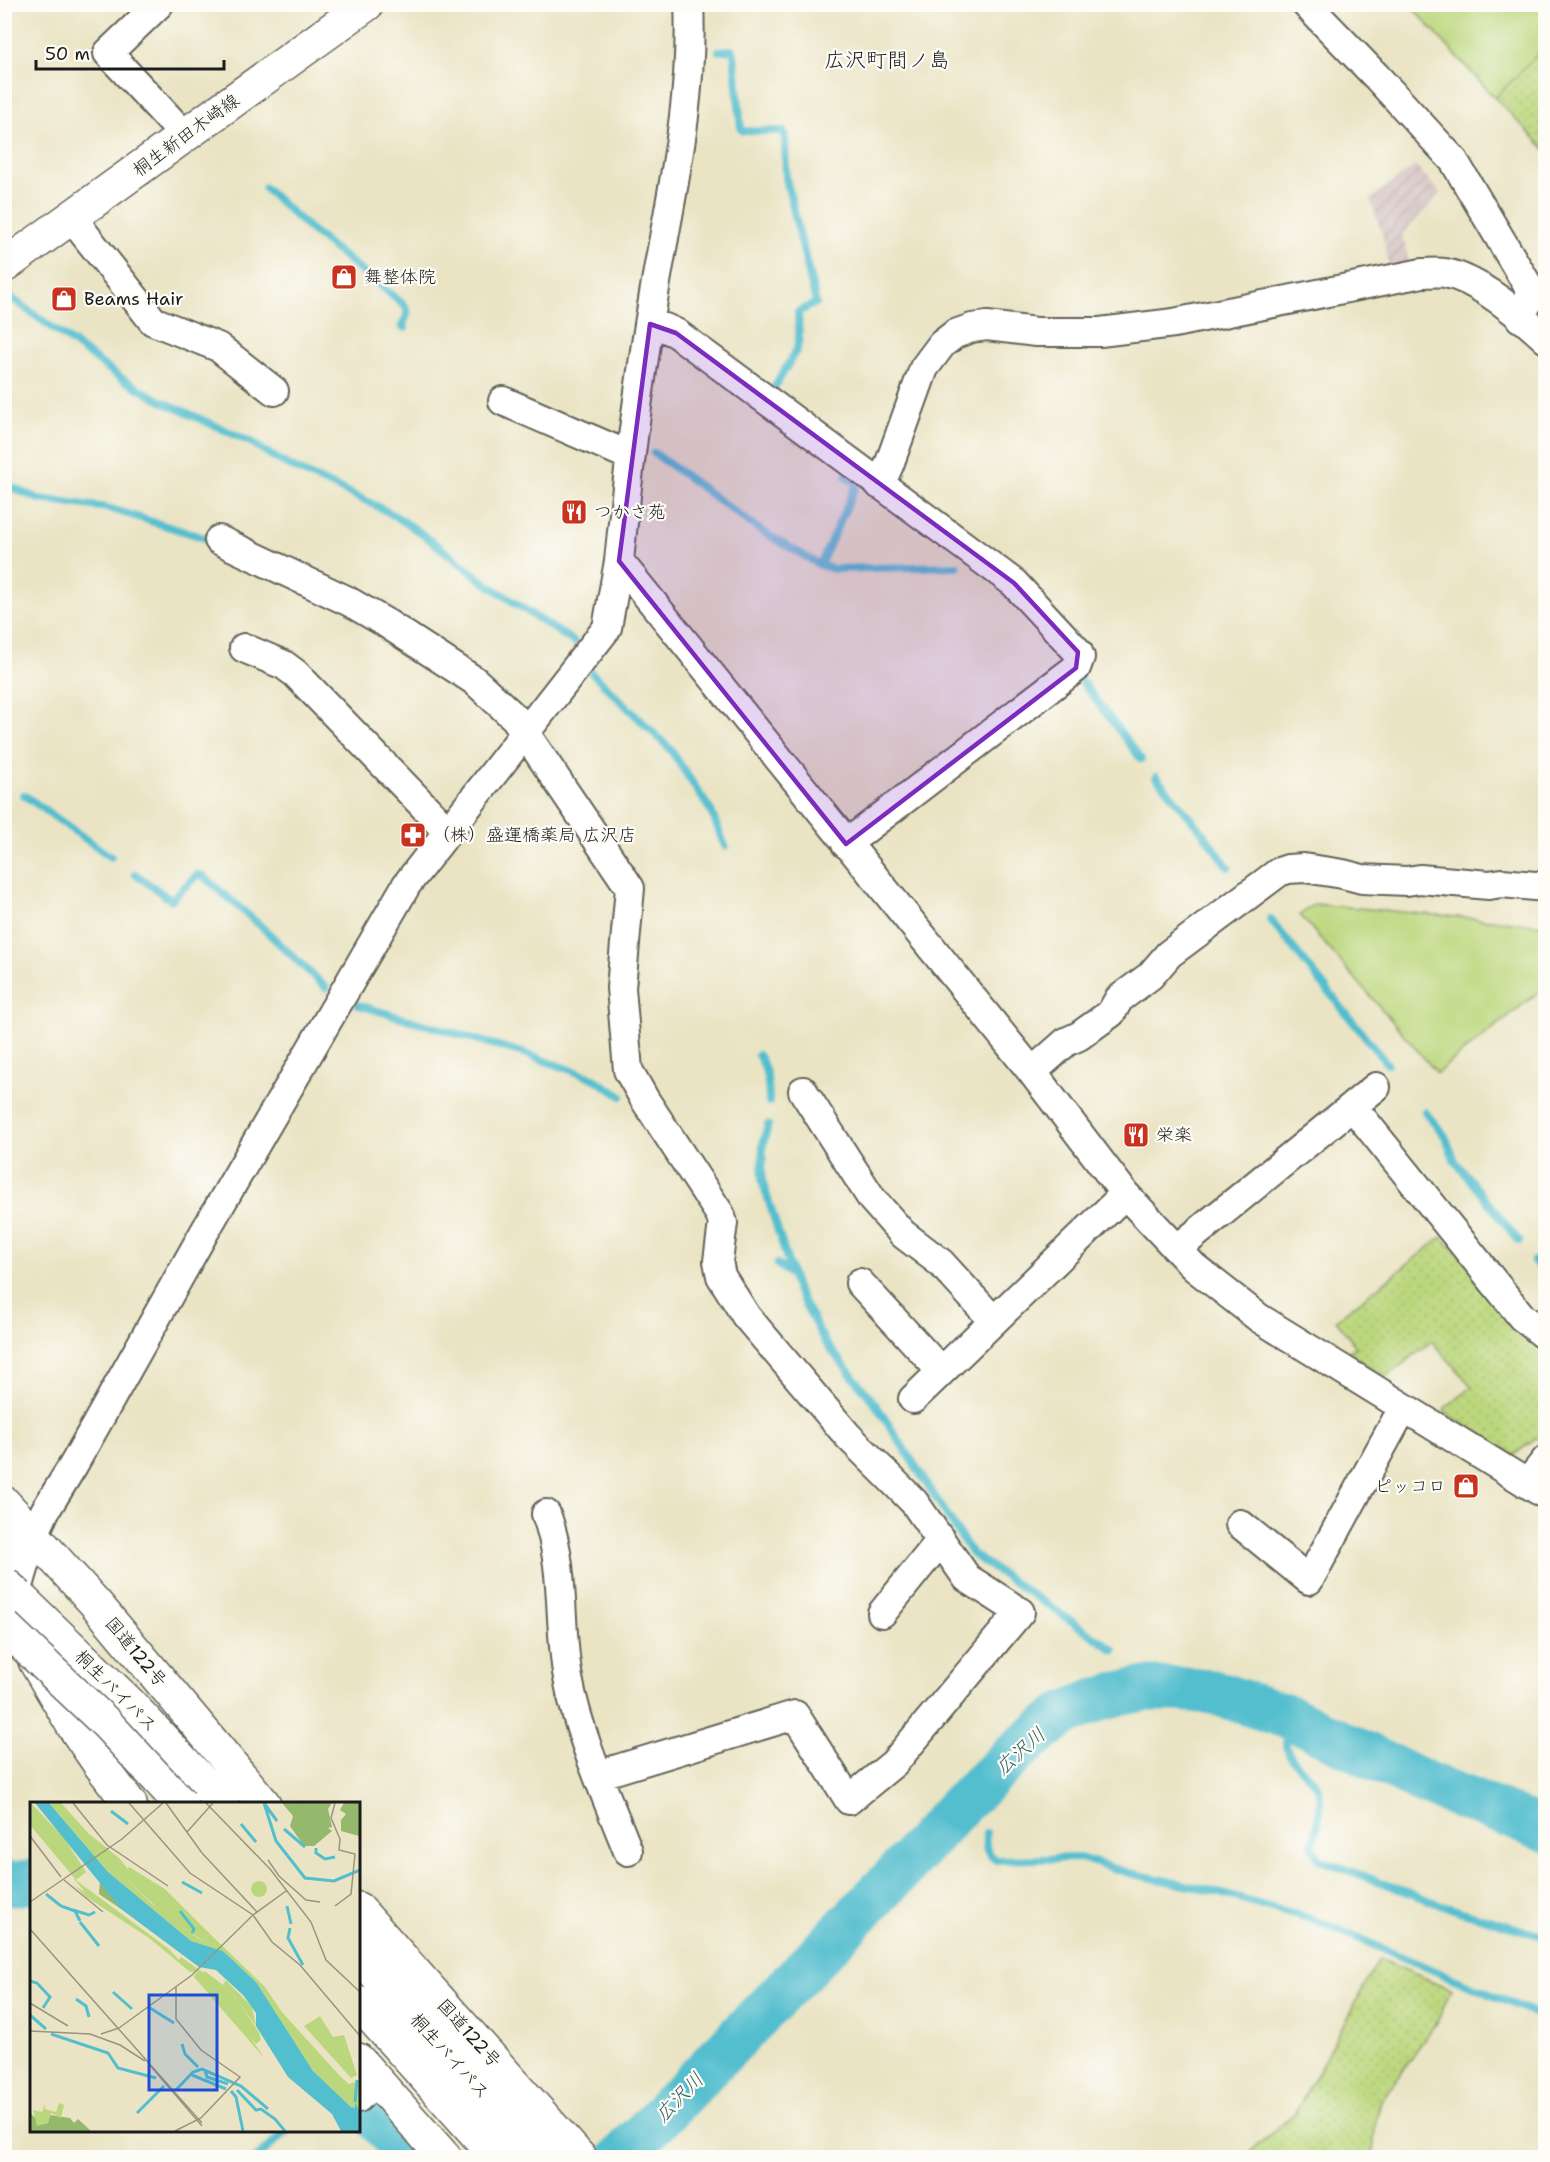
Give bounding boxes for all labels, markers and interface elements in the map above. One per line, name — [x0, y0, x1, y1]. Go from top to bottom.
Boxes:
scale bar — [36, 33, 224, 71]
text: 50 m — [45, 42, 90, 66]
district label: 広沢町間ノ島 — [824, 46, 950, 74]
street label: 桐生新田木崎線 — [128, 88, 244, 182]
shop icon: 舞整体院 — [329, 262, 359, 292]
place label: 舞整体院 — [364, 265, 436, 289]
shop icon: Beams Hair — [49, 284, 79, 314]
place label: Beams Hair — [84, 287, 184, 311]
restaurant icon: つかさ苑 — [559, 497, 589, 527]
place label: つかさ苑 — [594, 500, 666, 524]
pharmacy icon: （株）盛運橋薬局 広沢店 — [398, 820, 428, 850]
place label: （株）盛運橋薬局 広沢店 — [432, 823, 636, 847]
restaurant icon: 栄楽 — [1121, 1120, 1151, 1150]
place label: 栄楽 — [1156, 1123, 1192, 1147]
shop icon: ピッコロ — [1451, 1471, 1481, 1501]
place label: ピッコロ — [1374, 1474, 1446, 1498]
street label: 国道122号 — [100, 1612, 172, 1692]
street label: 桐生バイパス — [69, 1644, 163, 1738]
water label: 広沢川 — [989, 1721, 1051, 1781]
inset map — [30, 1802, 360, 2132]
street label: 国道122号 — [432, 1993, 506, 2073]
street label: 桐生バイパス — [405, 2008, 495, 2104]
water label: 広沢川 — [649, 2066, 709, 2128]

